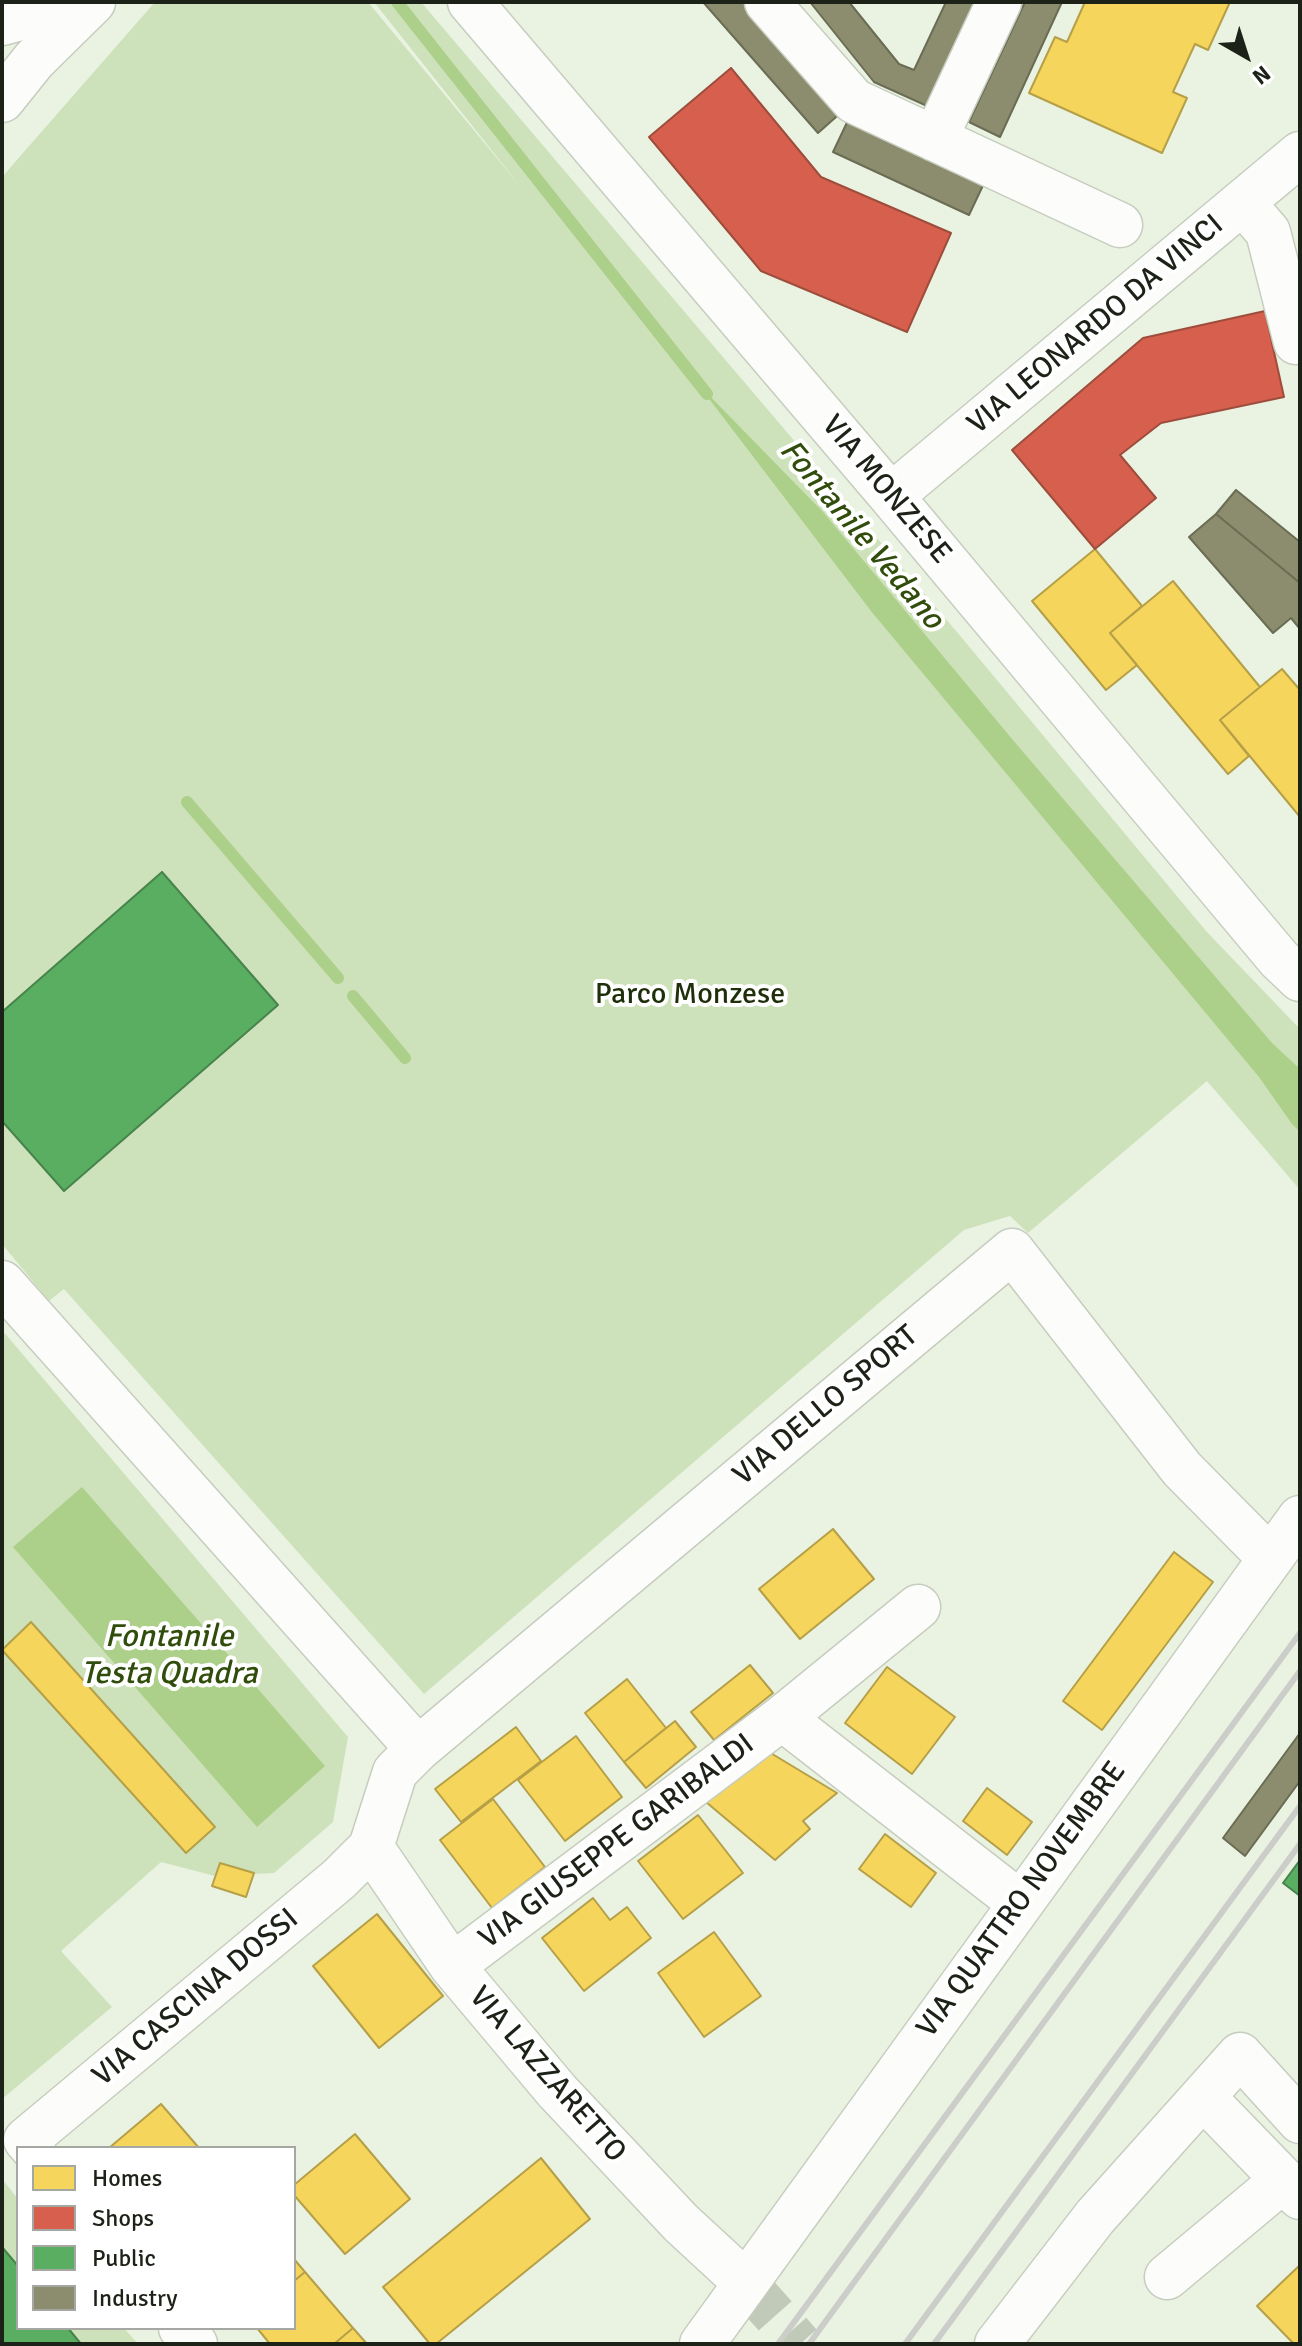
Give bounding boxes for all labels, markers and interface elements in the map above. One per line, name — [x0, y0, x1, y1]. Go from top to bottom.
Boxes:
north arrow — [1206, 16, 1286, 96]
text: N — [1247, 60, 1276, 90]
street label: VIA LEONARDO DA VINCI — [961, 207, 1231, 443]
street label: VIA MONZESE — [813, 408, 959, 572]
water label: Fontanile Vedano — [771, 432, 951, 638]
park label: Parco Monzese — [595, 977, 785, 1013]
street label: VIA DELLO SPORT — [726, 1318, 926, 1494]
water label: Fontanile Testa Quadra — [81, 1619, 257, 1694]
street label: VIA GIUSEPPE GARIBALDI — [472, 1727, 762, 1957]
street label: VIA QUATTRO NOVEMBRE — [910, 1755, 1134, 2045]
street label: VIA CASCINA DOSSI — [86, 1901, 306, 2095]
street label: VIA LAZZARETTO — [461, 1980, 633, 2170]
legend — [16, 2146, 296, 2330]
text: Homes — [92, 2163, 162, 2193]
text: Shops — [92, 2203, 154, 2233]
text: Public — [92, 2243, 156, 2273]
text: Industry — [92, 2283, 178, 2313]

